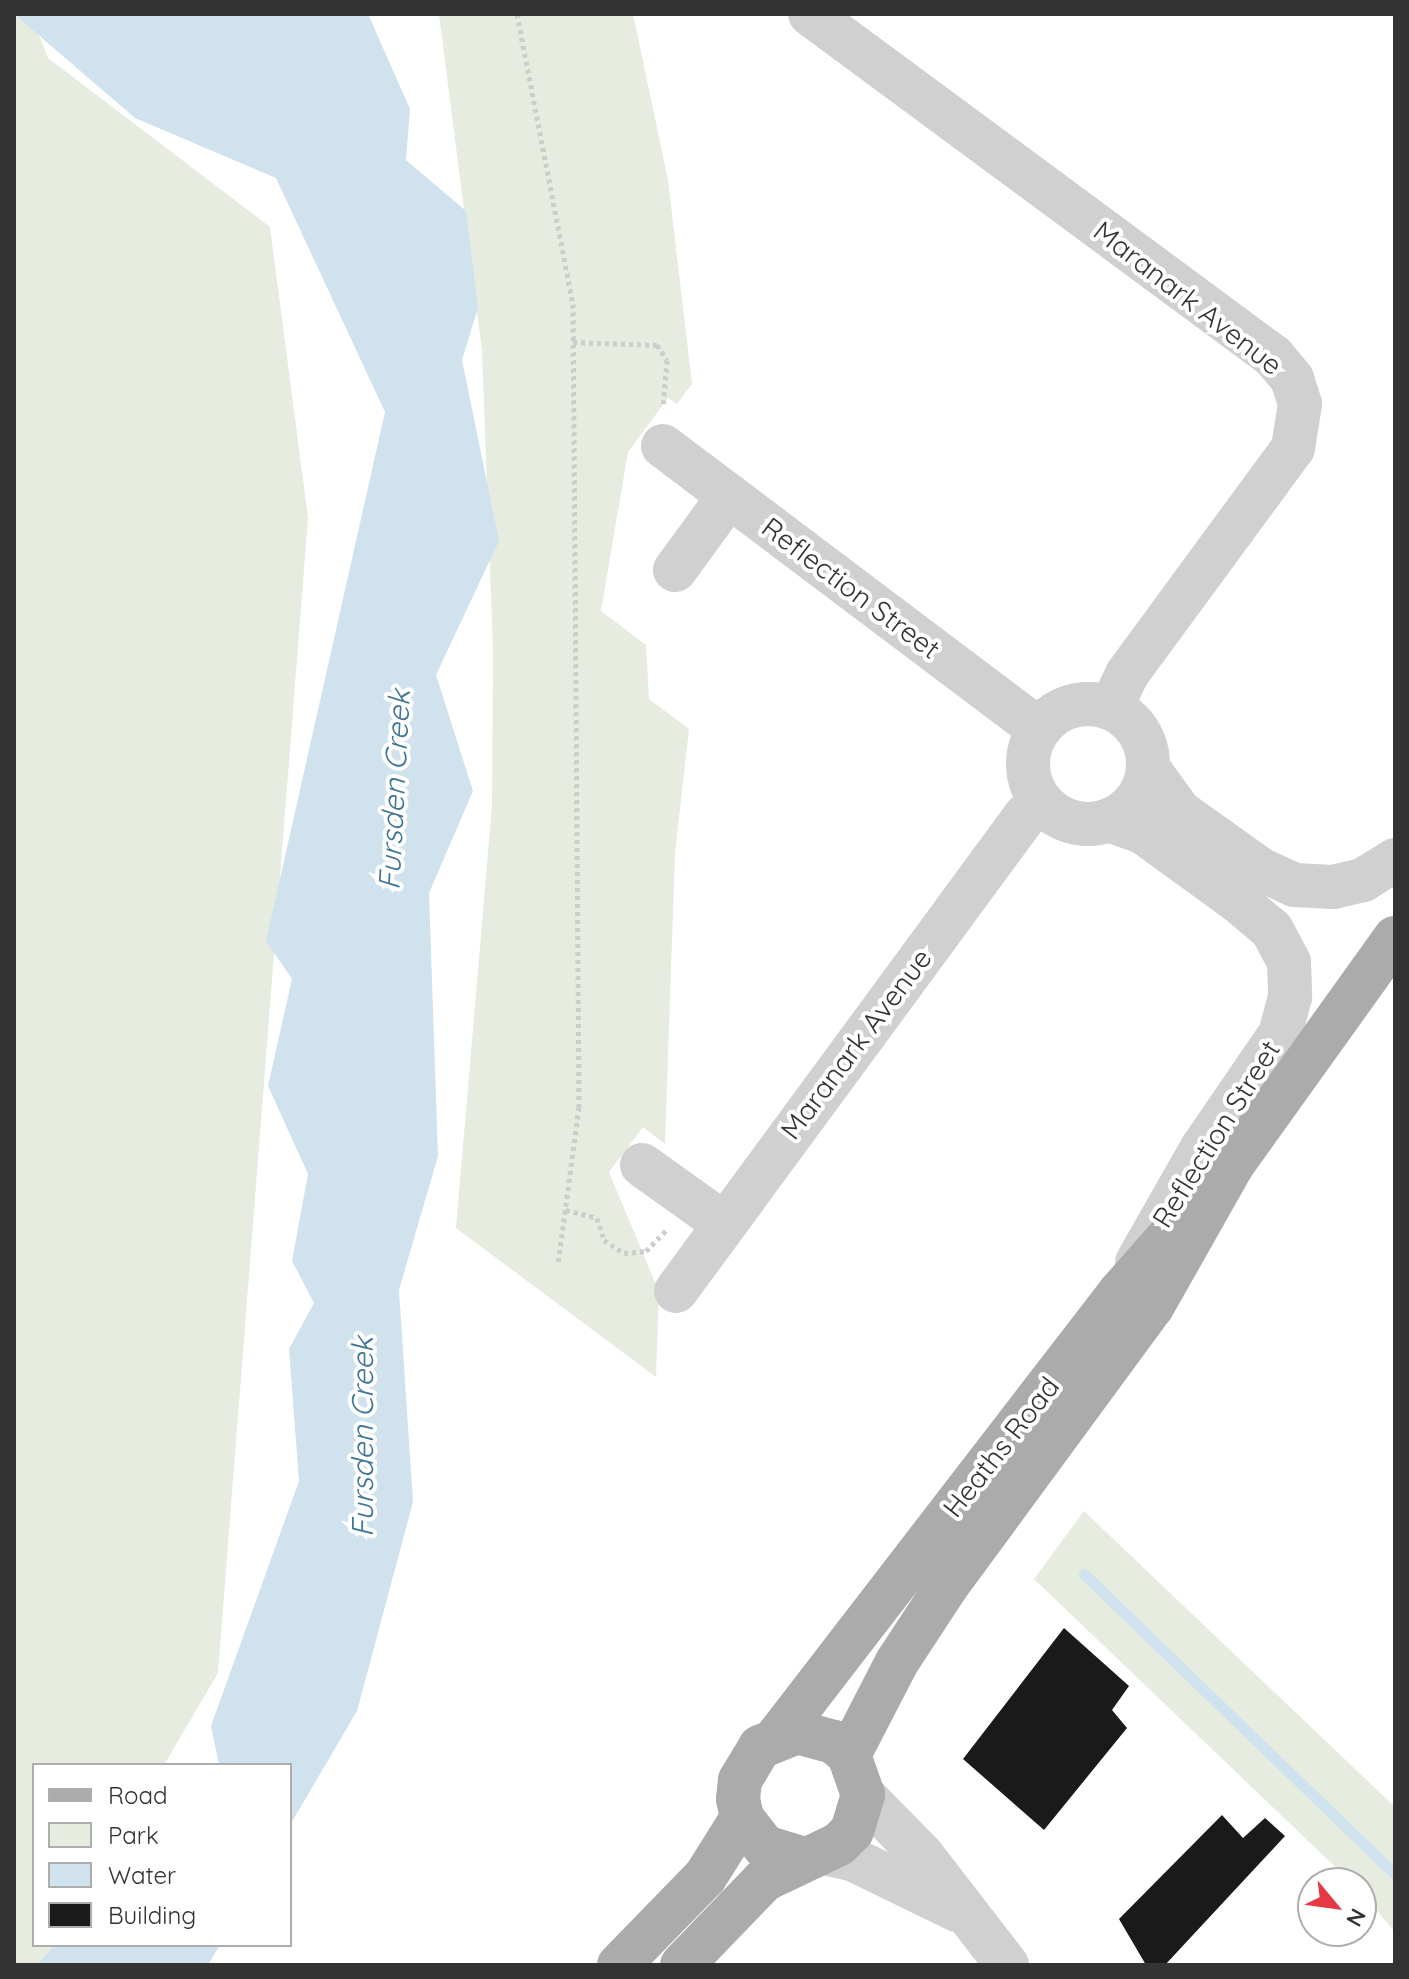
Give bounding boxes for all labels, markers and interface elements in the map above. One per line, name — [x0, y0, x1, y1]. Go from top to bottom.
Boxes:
street label: Maranark Avenue — [1087, 214, 1289, 382]
street label: Reflection Street — [755, 510, 947, 666]
water label: Fursden Creek — [371, 689, 417, 891]
street label: Maranark Avenue — [773, 942, 939, 1146]
street label: Reflection Street — [1145, 1034, 1287, 1234]
water label: Fursden Creek — [344, 1337, 380, 1537]
street label: Heaths Road — [936, 1370, 1066, 1524]
legend — [32, 1763, 292, 1947]
text: Road — [108, 1780, 168, 1810]
text: Park — [108, 1820, 159, 1850]
text: Water — [108, 1860, 176, 1890]
north arrow — [1297, 1867, 1377, 1947]
text: Building — [108, 1900, 196, 1930]
text: N — [1340, 1904, 1372, 1932]

